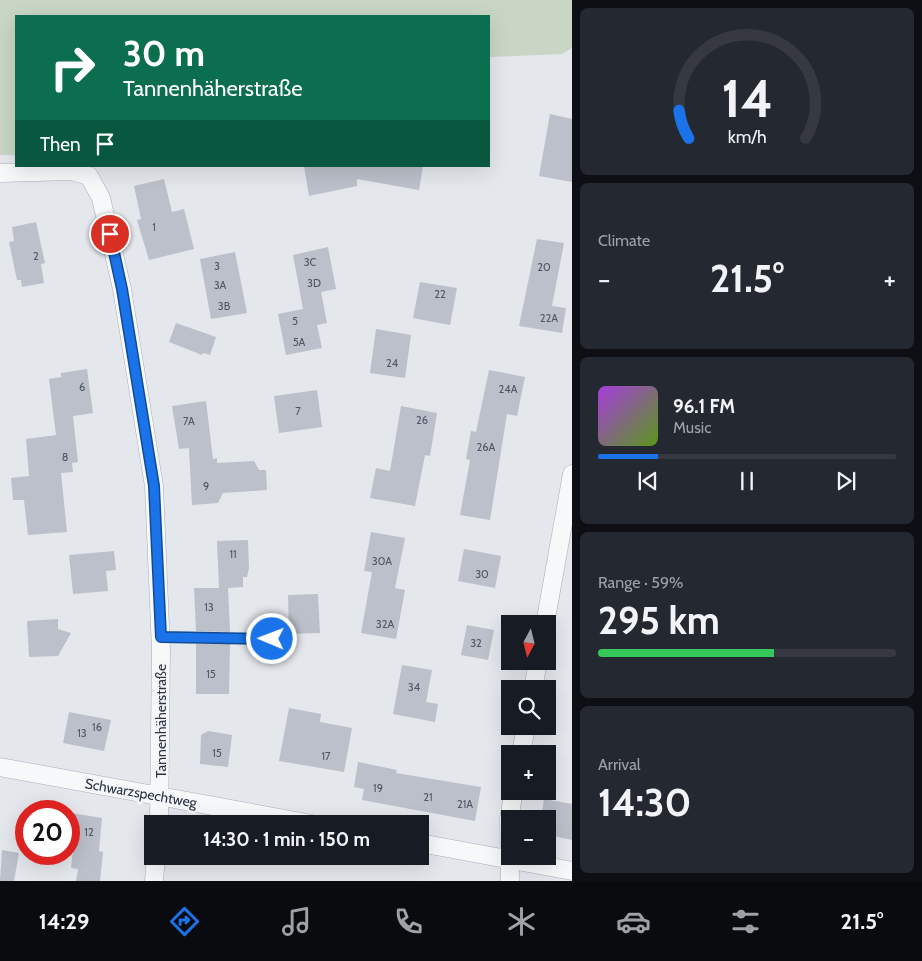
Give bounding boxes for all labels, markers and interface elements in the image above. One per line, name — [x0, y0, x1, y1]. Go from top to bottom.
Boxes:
text: 30 m — [123, 32, 205, 75]
icon: right — [40, 35, 105, 100]
text: 14 — [721, 67, 773, 130]
text: Tannenhäherstraße — [123, 75, 302, 102]
text: km/h — [727, 126, 767, 147]
icon: arrive — [91, 130, 119, 158]
text: Then — [40, 133, 81, 156]
pin — [89, 213, 131, 255]
icon: arrive — [96, 220, 124, 248]
house number: 1 — [152, 220, 156, 234]
text: Climate — [598, 231, 650, 250]
house number: 2 — [33, 249, 39, 263]
house number: 3C — [304, 255, 317, 269]
text: 21.5° — [710, 255, 784, 302]
house number: 3 — [214, 259, 220, 273]
house number: 20 — [537, 260, 551, 274]
text: − — [598, 262, 610, 296]
text: + — [884, 262, 896, 296]
house number: 3D — [307, 276, 321, 290]
house number: 3A — [214, 278, 227, 292]
house number: 22 — [434, 287, 446, 301]
house number: 3B — [218, 299, 231, 313]
house number: 22A — [540, 311, 558, 325]
house number: 5 — [292, 314, 298, 328]
house number: 5A — [293, 335, 306, 349]
house number: 24 — [386, 356, 399, 370]
house number: 6 — [79, 380, 85, 394]
house number: 24A — [499, 382, 518, 396]
text: 96.1 FM — [673, 395, 735, 418]
house number: 7 — [295, 404, 301, 418]
house number: 26 — [416, 413, 428, 427]
house number: 7A — [183, 414, 195, 428]
text: Music — [673, 418, 711, 437]
house number: 26A — [477, 440, 496, 454]
house number: 8 — [62, 450, 68, 464]
icon: previous — [634, 467, 662, 495]
icon: pause — [733, 467, 761, 495]
icon: next — [832, 467, 860, 495]
house number: 9 — [203, 479, 209, 493]
house number: 11 — [229, 547, 237, 561]
house number: 30A — [372, 554, 392, 568]
house number: 30 — [475, 567, 489, 581]
text: Range · 59% — [598, 573, 684, 592]
text: 295 km — [598, 597, 720, 644]
house number: 13 — [204, 600, 214, 614]
position arrow — [245, 612, 297, 664]
north arrow — [501, 615, 556, 670]
map controls — [501, 615, 556, 865]
house number: 32A — [376, 617, 394, 631]
house number: 32 — [470, 636, 482, 650]
street label: Tannenhäherstraße — [152, 664, 170, 778]
house number: 15 — [206, 667, 216, 681]
house number: 34 — [408, 680, 421, 694]
button: search — [501, 680, 556, 735]
house number: 16 — [92, 720, 102, 734]
house number: 13 — [77, 726, 87, 740]
button: + — [501, 745, 556, 800]
house number: 15 — [212, 746, 222, 760]
house number: 17 — [321, 749, 331, 763]
text: Arrival — [598, 755, 641, 774]
street label: Schwarzspechtweg — [84, 774, 199, 812]
text: 14:30 — [598, 779, 691, 826]
house number: 19 — [373, 781, 383, 795]
house number: 21 — [423, 790, 433, 804]
house number: 21A — [457, 797, 473, 811]
speed limit sign: 20 — [15, 800, 80, 865]
button: − — [501, 810, 556, 865]
house number: 12 — [84, 825, 94, 839]
text: 14:30 · 1 min · 150 m — [203, 828, 370, 851]
icon: directions — [167, 904, 202, 939]
icon: music — [279, 904, 314, 939]
icon: phone — [391, 904, 426, 939]
icon: climate — [504, 904, 539, 939]
icon: car — [616, 904, 651, 939]
icon: filters — [728, 904, 763, 939]
text: 14:29 — [39, 908, 89, 935]
text: 21.5° — [841, 908, 883, 935]

